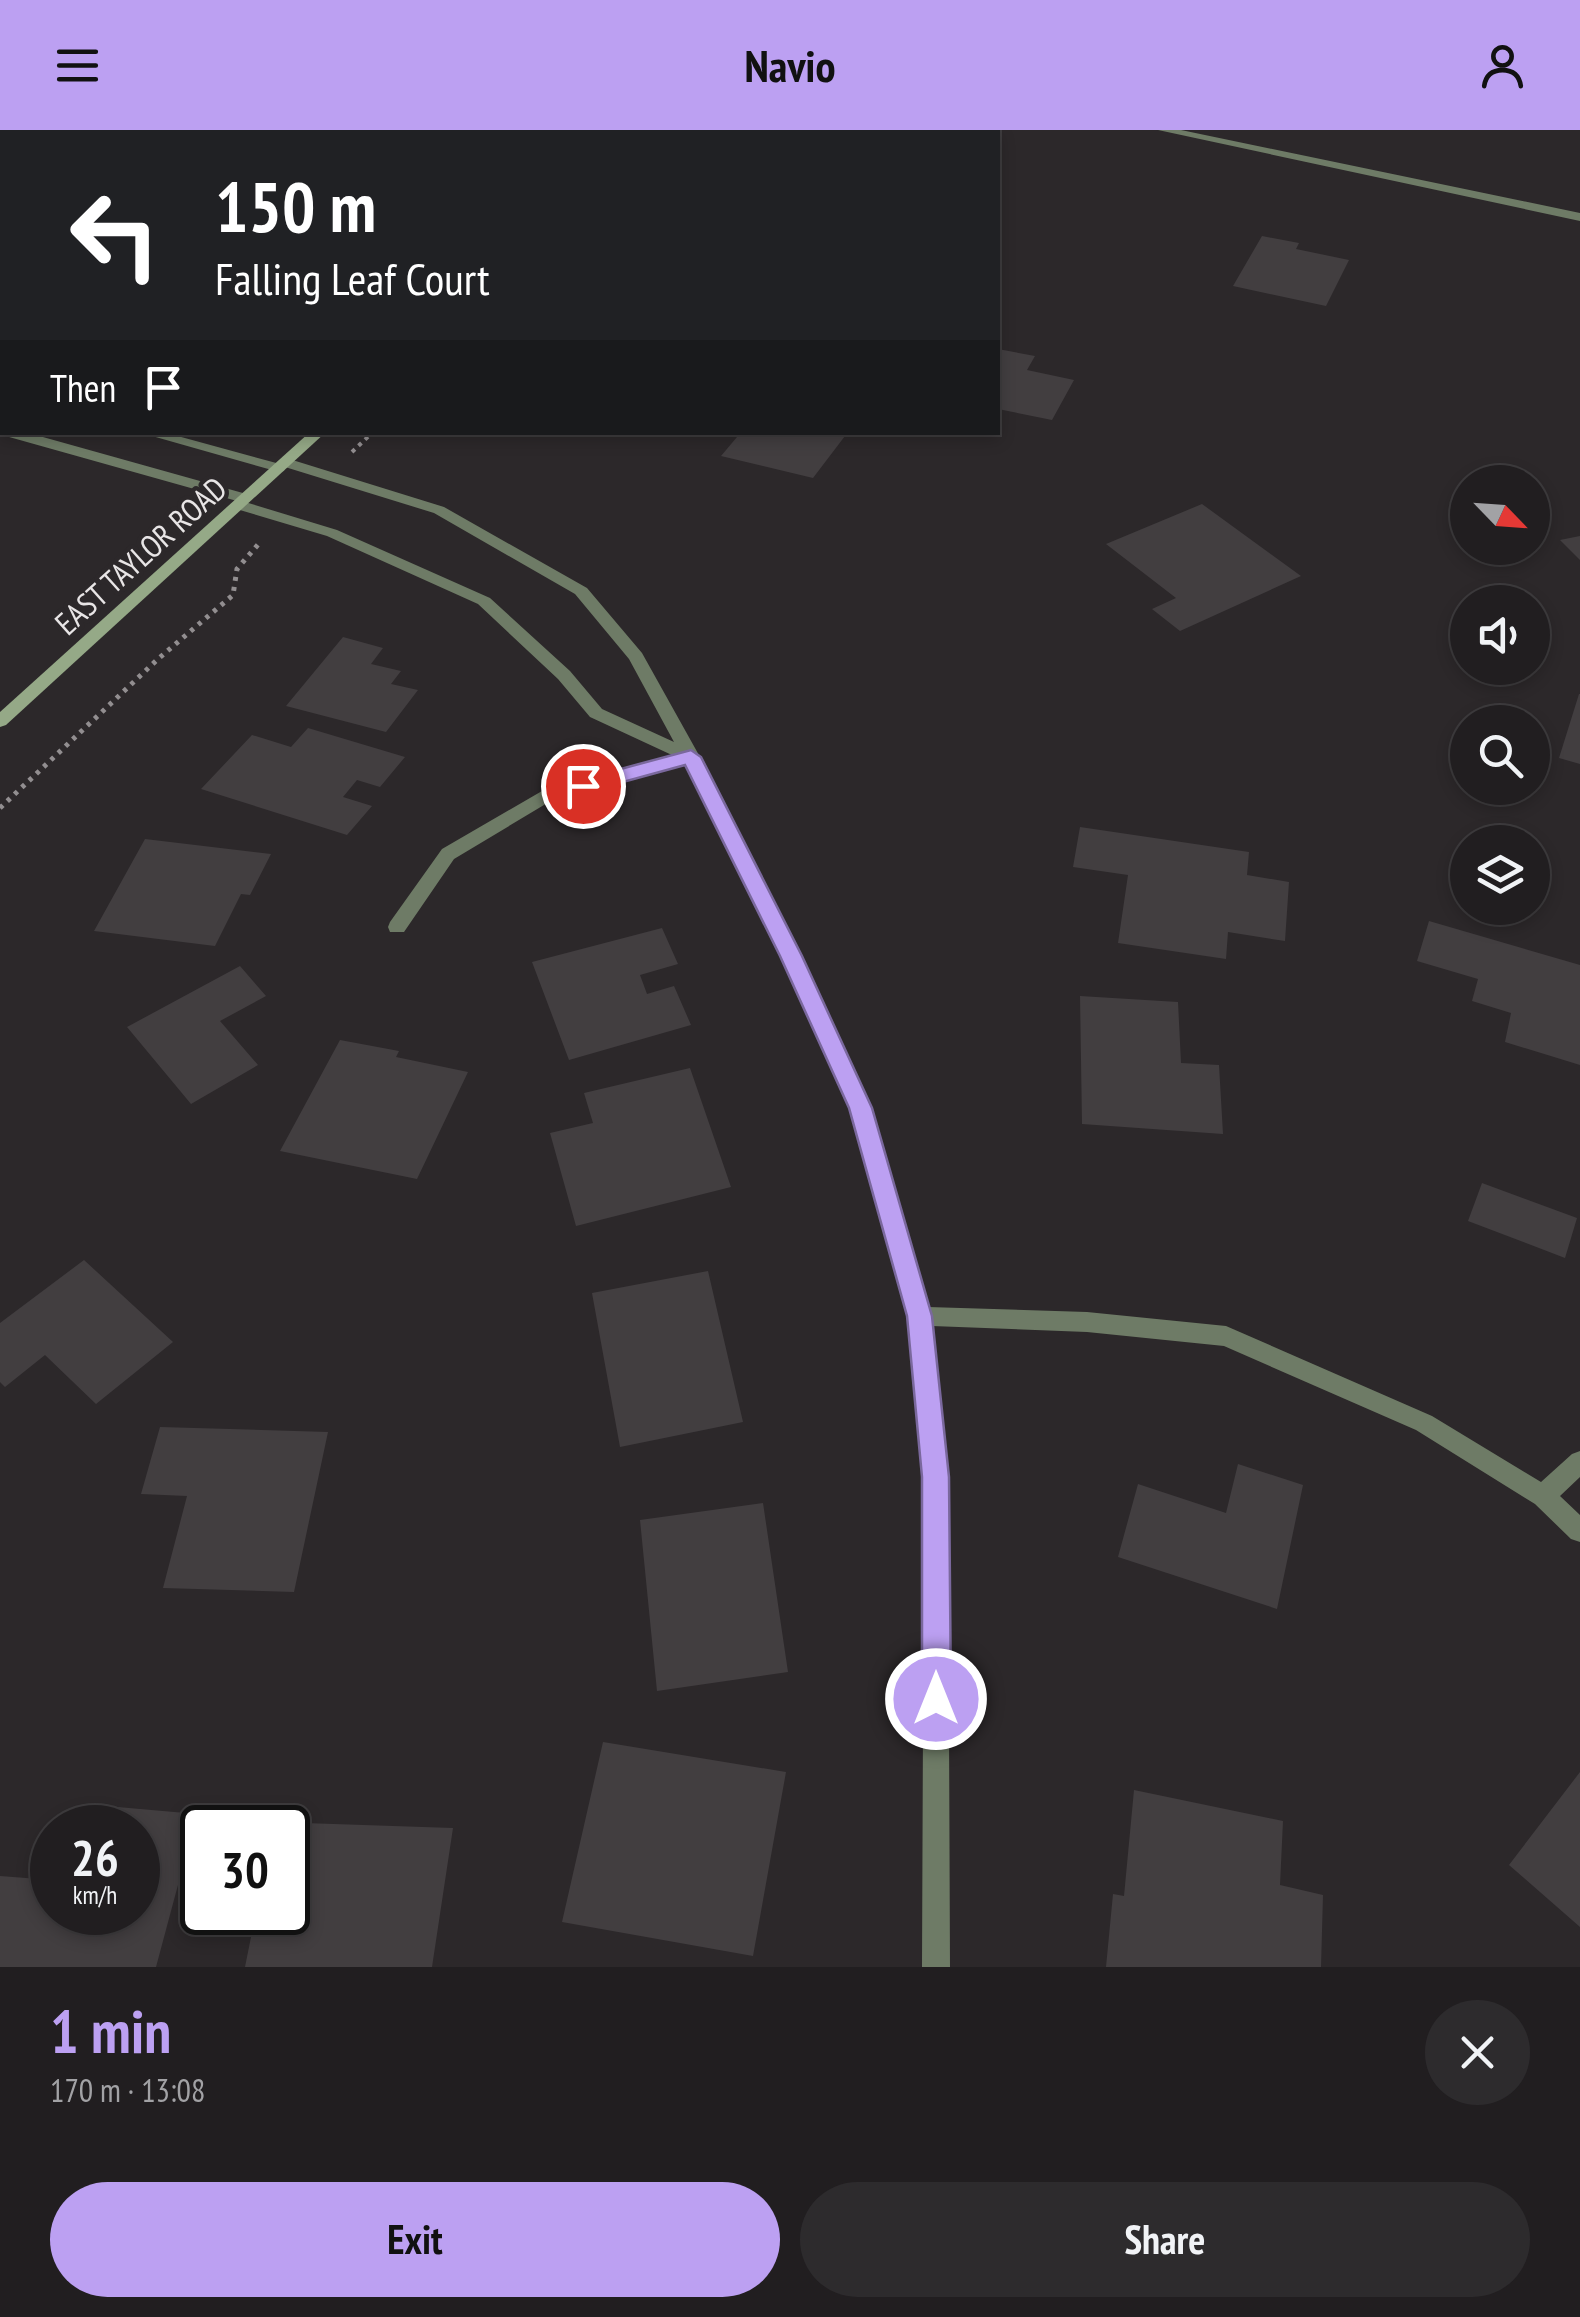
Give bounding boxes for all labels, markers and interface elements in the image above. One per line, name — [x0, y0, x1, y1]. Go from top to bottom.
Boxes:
text: Navio — [745, 36, 836, 94]
icon: menu — [50, 38, 105, 93]
icon: person — [1475, 38, 1530, 93]
text: 150 m — [215, 161, 376, 251]
icon: left — [50, 170, 180, 300]
text: Falling Leaf Court — [215, 249, 490, 307]
icon: arrive — [136, 360, 191, 415]
text: Then — [50, 363, 116, 412]
north arrow — [1450, 465, 1550, 565]
map controls — [1450, 465, 1550, 925]
street label: EAST TAYLOR ROAD — [46, 467, 235, 643]
button: sound — [1450, 585, 1550, 685]
button: search — [1450, 705, 1550, 805]
pin — [541, 744, 626, 829]
icon: arrive — [556, 759, 611, 814]
button: layers — [1450, 825, 1550, 925]
position arrow — [884, 1647, 988, 1751]
speed limit sign: 30 — [180, 1805, 310, 1935]
text: 26 — [71, 1825, 119, 1890]
text: km/h — [73, 1879, 117, 1911]
text: 1 min — [50, 1992, 171, 2070]
button: close — [1425, 2000, 1530, 2105]
text: 170 m · 13:08 — [50, 2069, 205, 2111]
button: Exit — [50, 2182, 780, 2297]
button: Share — [800, 2182, 1530, 2297]

